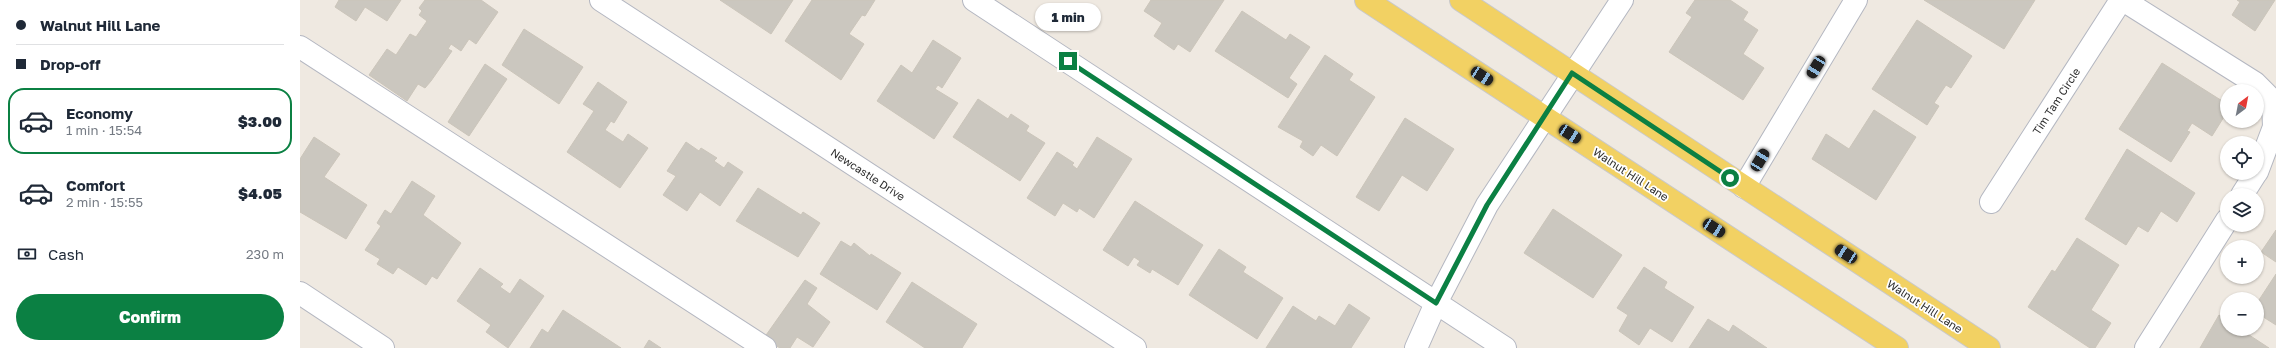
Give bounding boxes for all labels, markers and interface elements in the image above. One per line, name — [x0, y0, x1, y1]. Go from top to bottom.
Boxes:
callout: 1 min — [1035, 3, 1101, 31]
text: 1 min — [1051, 9, 1085, 25]
text: Walnut Hill Lane — [40, 16, 160, 34]
route end — [1059, 52, 1077, 70]
car — [1805, 54, 1827, 80]
text: Drop-off — [40, 55, 100, 73]
car — [1469, 64, 1495, 88]
street label: Tim Tam Circle — [2030, 65, 2082, 137]
north arrow — [2220, 84, 2264, 128]
map controls — [2220, 84, 2264, 336]
icon: car — [18, 103, 54, 139]
text: Economy — [66, 104, 133, 122]
text: $3.00 — [238, 112, 282, 130]
text: 1 min · 15:54 — [66, 122, 142, 138]
car — [1557, 122, 1583, 146]
button: locate — [2220, 136, 2264, 180]
street label: Newcastle Drive — [829, 145, 907, 203]
street label: Walnut Hill Lane — [1591, 145, 1671, 203]
car — [1749, 147, 1771, 173]
route start — [1721, 169, 1739, 187]
icon: car — [18, 175, 54, 211]
text: Comfort — [66, 176, 125, 194]
text: $4.05 — [238, 184, 282, 202]
button: layers — [2220, 188, 2264, 232]
text: 2 min · 15:55 — [66, 194, 143, 210]
car — [1701, 216, 1727, 240]
button: + — [2220, 240, 2264, 284]
car — [1833, 242, 1859, 266]
icon: cash — [16, 243, 38, 265]
text: Cash — [48, 245, 84, 263]
text: 230 m — [246, 246, 284, 262]
street label: Walnut Hill Lane — [1885, 277, 1965, 335]
button: − — [2220, 292, 2264, 336]
button: Confirm — [16, 294, 284, 340]

